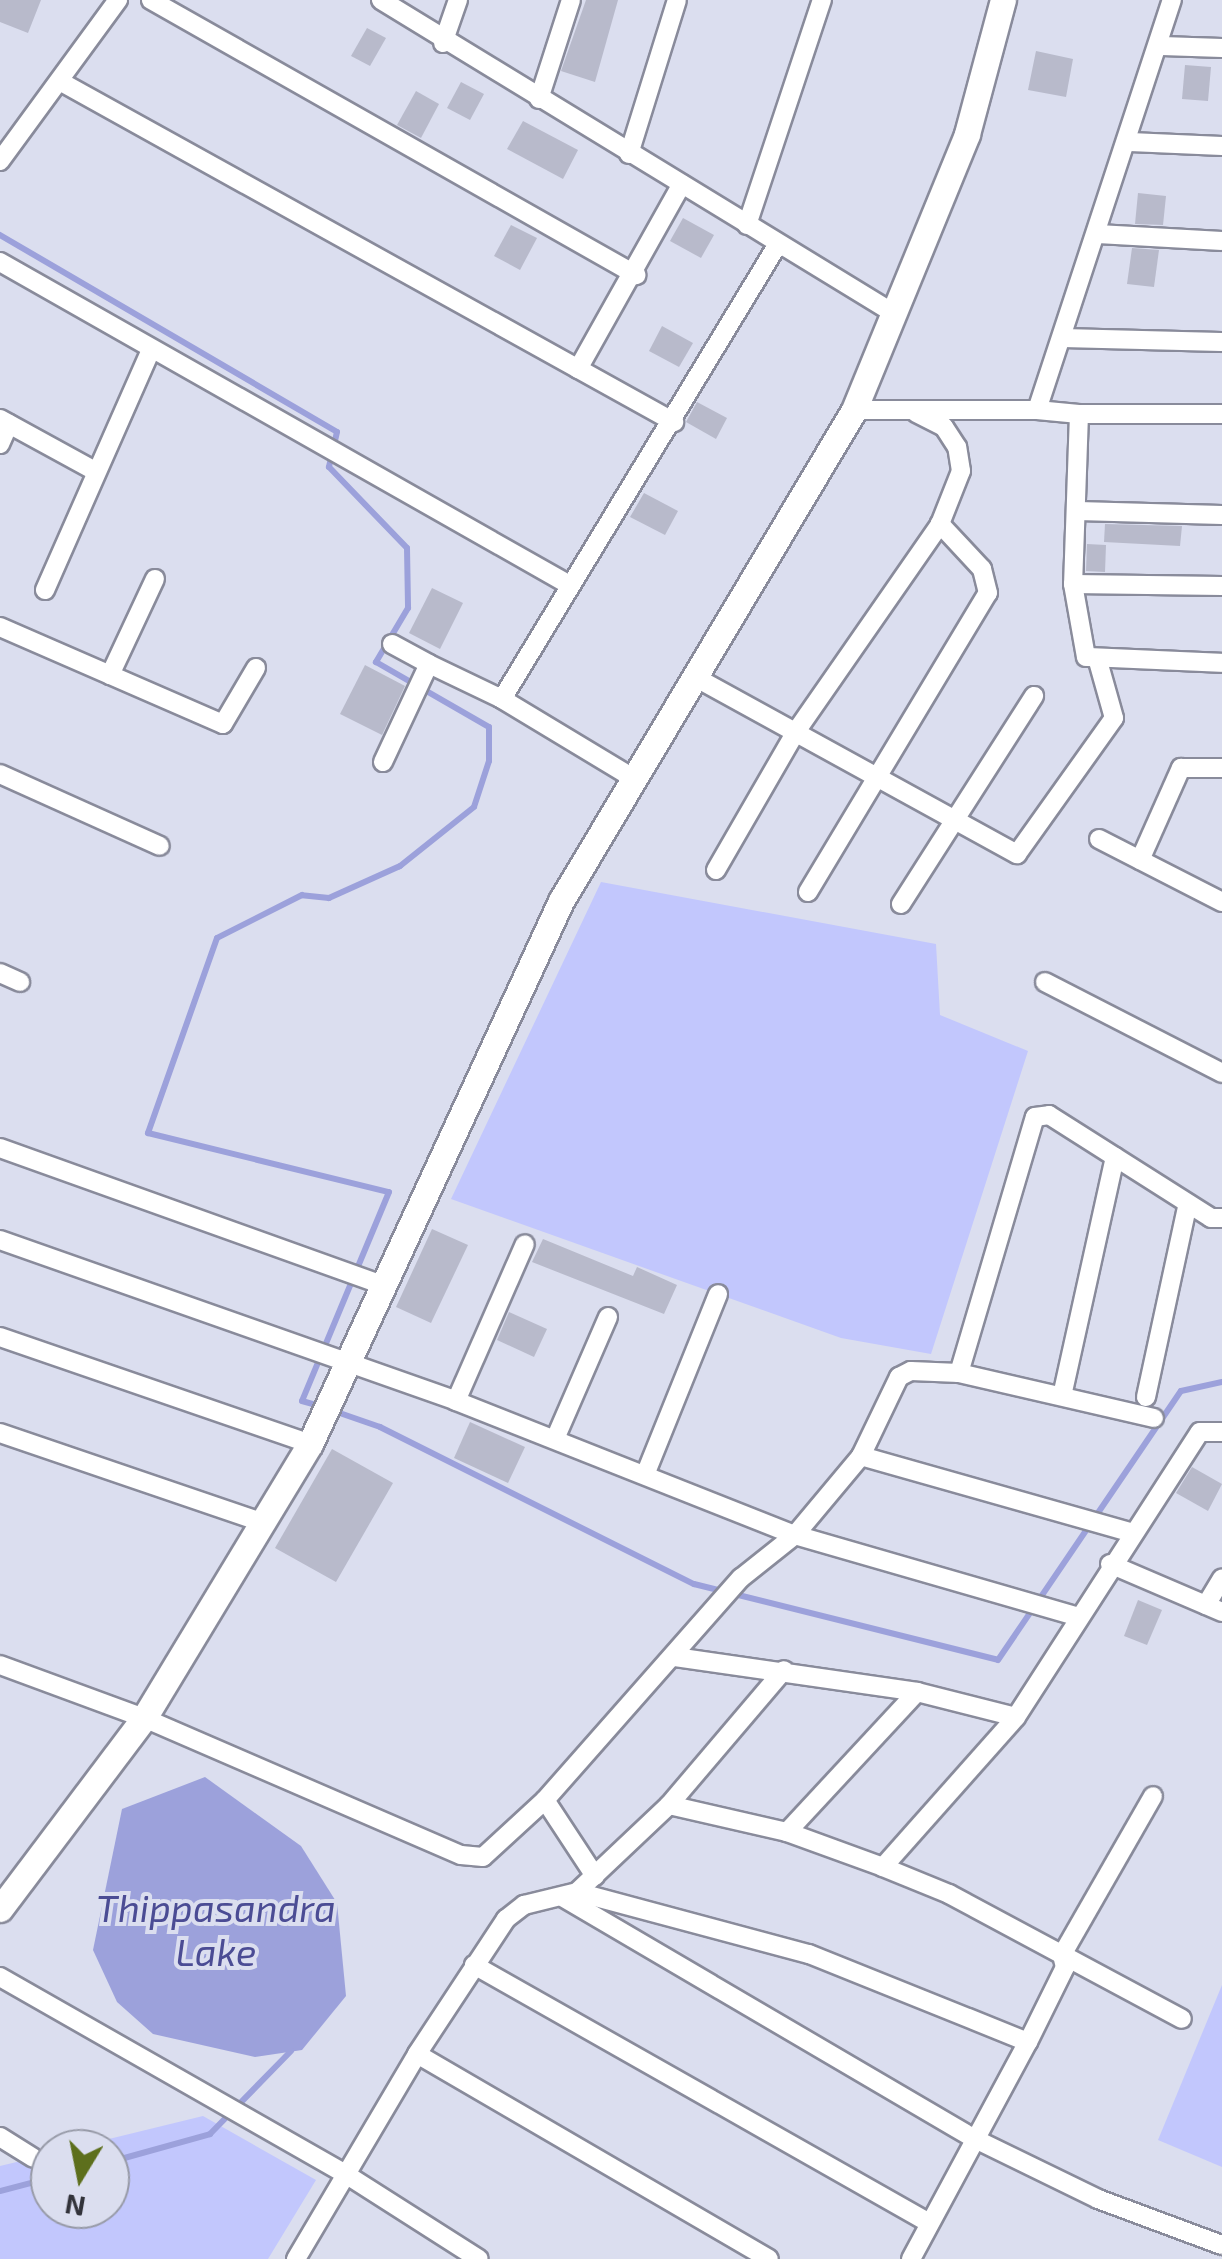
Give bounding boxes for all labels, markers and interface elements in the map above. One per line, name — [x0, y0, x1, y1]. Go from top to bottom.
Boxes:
water label: Thippasandra Lake — [96, 1885, 336, 1975]
north arrow — [30, 2129, 130, 2229]
text: N — [62, 2188, 88, 2225]

